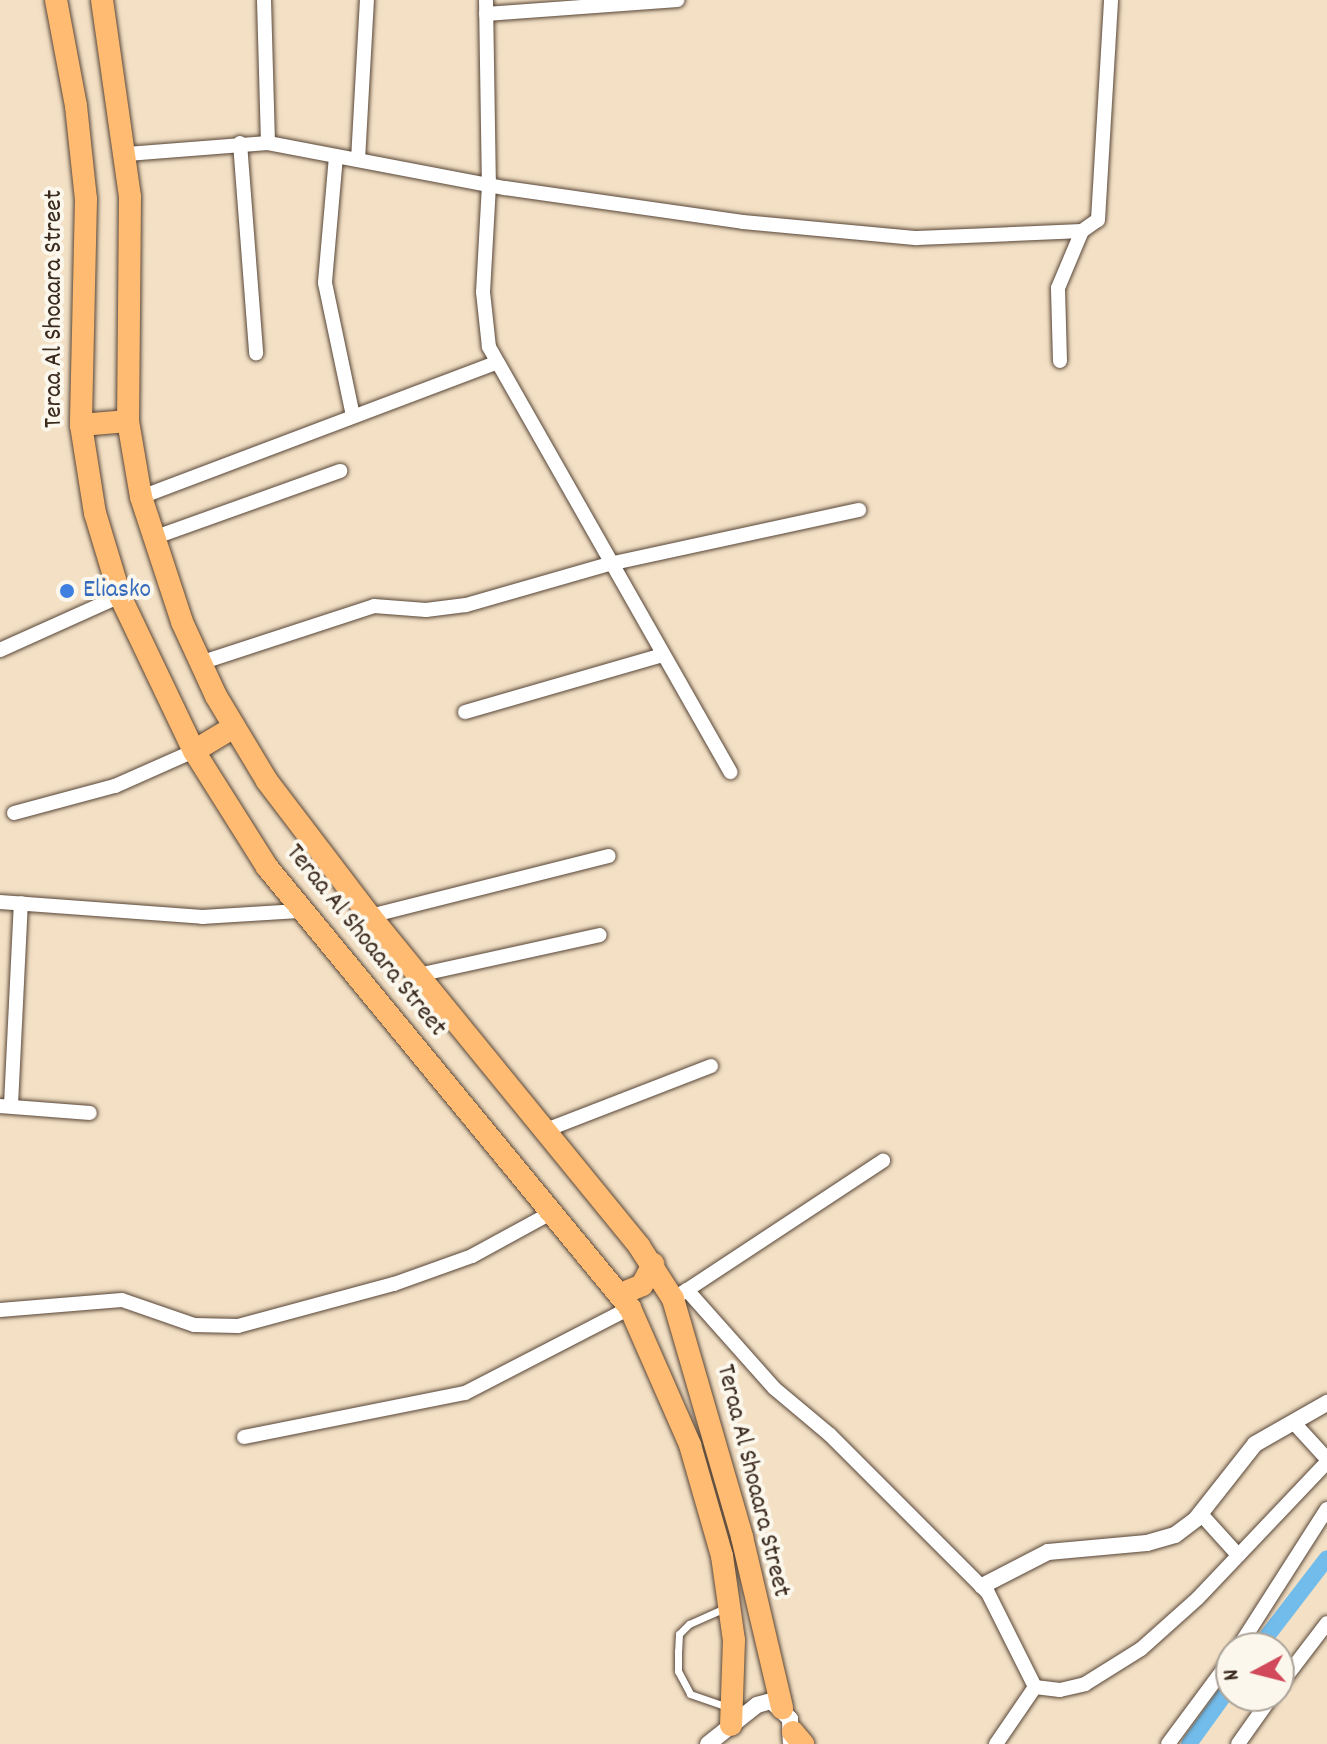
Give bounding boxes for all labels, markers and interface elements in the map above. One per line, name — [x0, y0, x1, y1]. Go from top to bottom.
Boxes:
street label: Teraa Al Shoaara Street — [39, 190, 71, 428]
place label: Eliasko — [83, 575, 151, 607]
marker: Eliasko — [58, 582, 76, 600]
street label: Teraa Al Shoaara Street — [278, 839, 452, 1043]
street label: Teraa Al Shoaara Street — [708, 1362, 796, 1600]
north arrow — [1215, 1632, 1295, 1712]
text: N — [1217, 1667, 1249, 1682]

